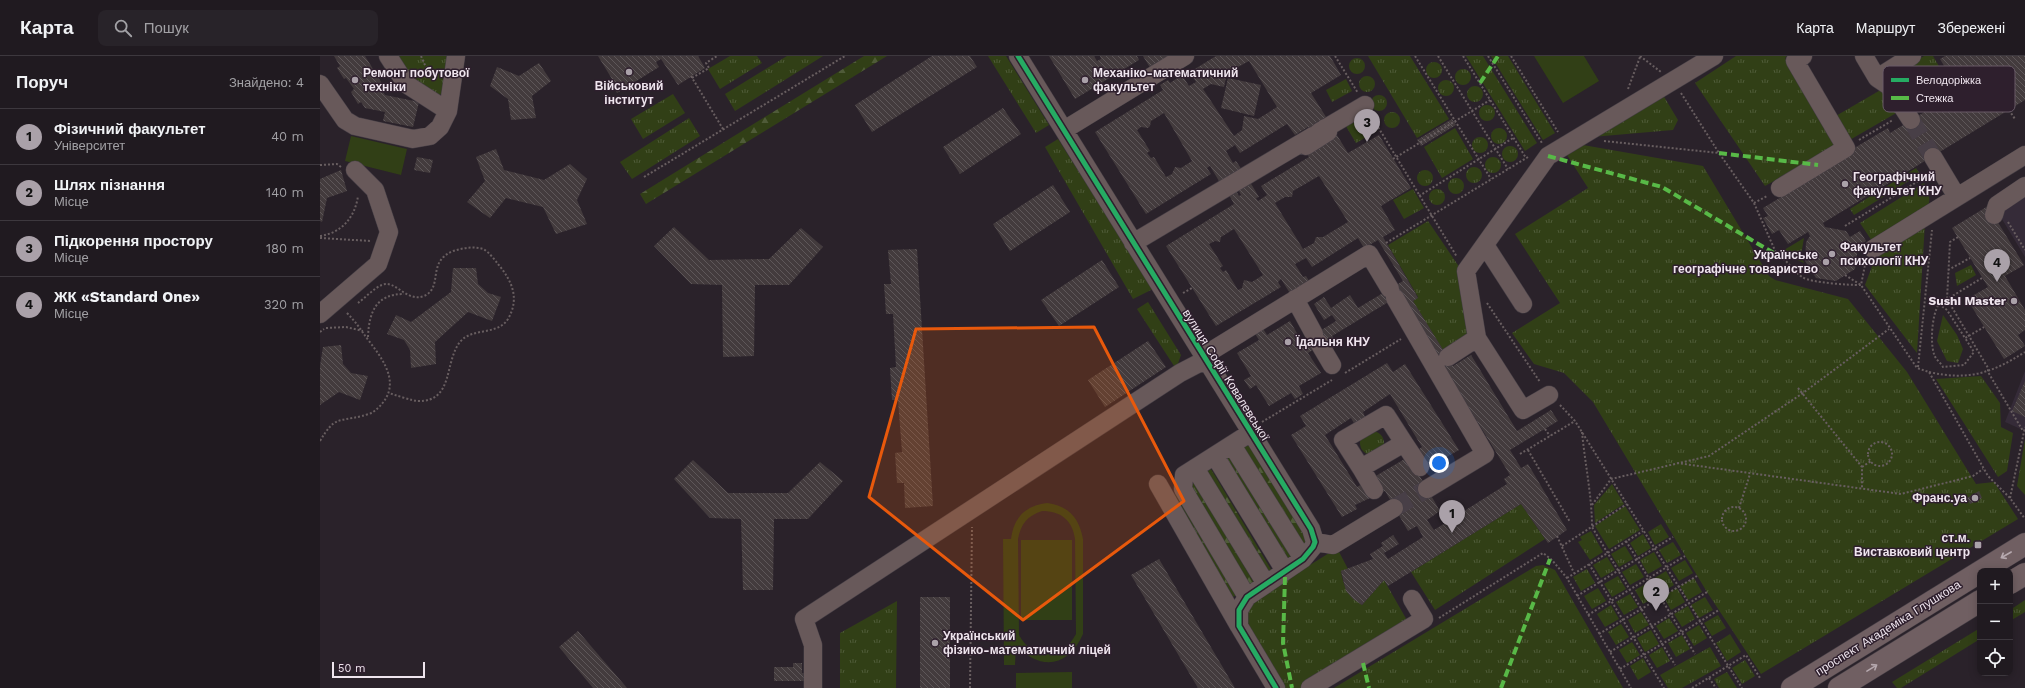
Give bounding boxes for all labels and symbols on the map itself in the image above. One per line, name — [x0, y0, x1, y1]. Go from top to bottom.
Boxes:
place label: Ремонт побутової техніки — [363, 66, 470, 94]
place label: Механіко-математичний факультет — [1093, 66, 1238, 94]
legend — [1883, 66, 2015, 112]
marker: Військовий інститут — [624, 67, 634, 77]
text: Велодоріжка — [1916, 74, 1982, 87]
marker: Ремонт побутової техніки — [350, 75, 360, 85]
marker: Механіко-математичний факультет — [1080, 75, 1090, 85]
place label: Військовий інститут — [595, 79, 663, 107]
text: Стежка — [1916, 92, 1954, 105]
pin: 3 — [1354, 109, 1380, 142]
place label: Географічний факультет КНУ — [1853, 170, 1942, 198]
marker: Географічний факультет КНУ — [1840, 179, 1850, 189]
place label: Факультет психології КНУ — [1840, 240, 1929, 268]
place label: Українське географічне товариство — [1673, 248, 1818, 276]
marker: Факультет психології КНУ — [1827, 249, 1837, 259]
pin: 4 — [1984, 249, 2010, 282]
marker: Українське географічне товариство — [1821, 257, 1831, 267]
place label: Sushi Master — [1929, 294, 2007, 308]
marker: Sushi Master — [2009, 296, 2019, 306]
street label: вулиця Софії Ковалевської — [1180, 307, 1273, 444]
place label: Їдальня КНУ — [1295, 334, 1370, 349]
marker: Їдальня КНУ — [1283, 337, 1293, 347]
your location — [1429, 453, 1449, 473]
place label: Франс.уа — [1912, 491, 1967, 505]
marker: Франс.уа — [1970, 493, 1980, 503]
pin: 1 — [1439, 500, 1465, 533]
place label: ст.м. Виставковий центр — [1854, 531, 1970, 559]
marker: ст.м. Виставковий центр — [1973, 540, 1983, 550]
one-way arrow — [2000, 552, 2012, 560]
street label: проспект Академіка Глушкова — [1813, 577, 1963, 679]
pin: 2 — [1643, 578, 1669, 611]
place label: Український фізико-математичний ліцей — [943, 629, 1111, 657]
marker: Український фізико-математичний ліцей — [930, 638, 940, 648]
scale bar — [332, 660, 425, 679]
one-way arrow — [1866, 663, 1878, 671]

